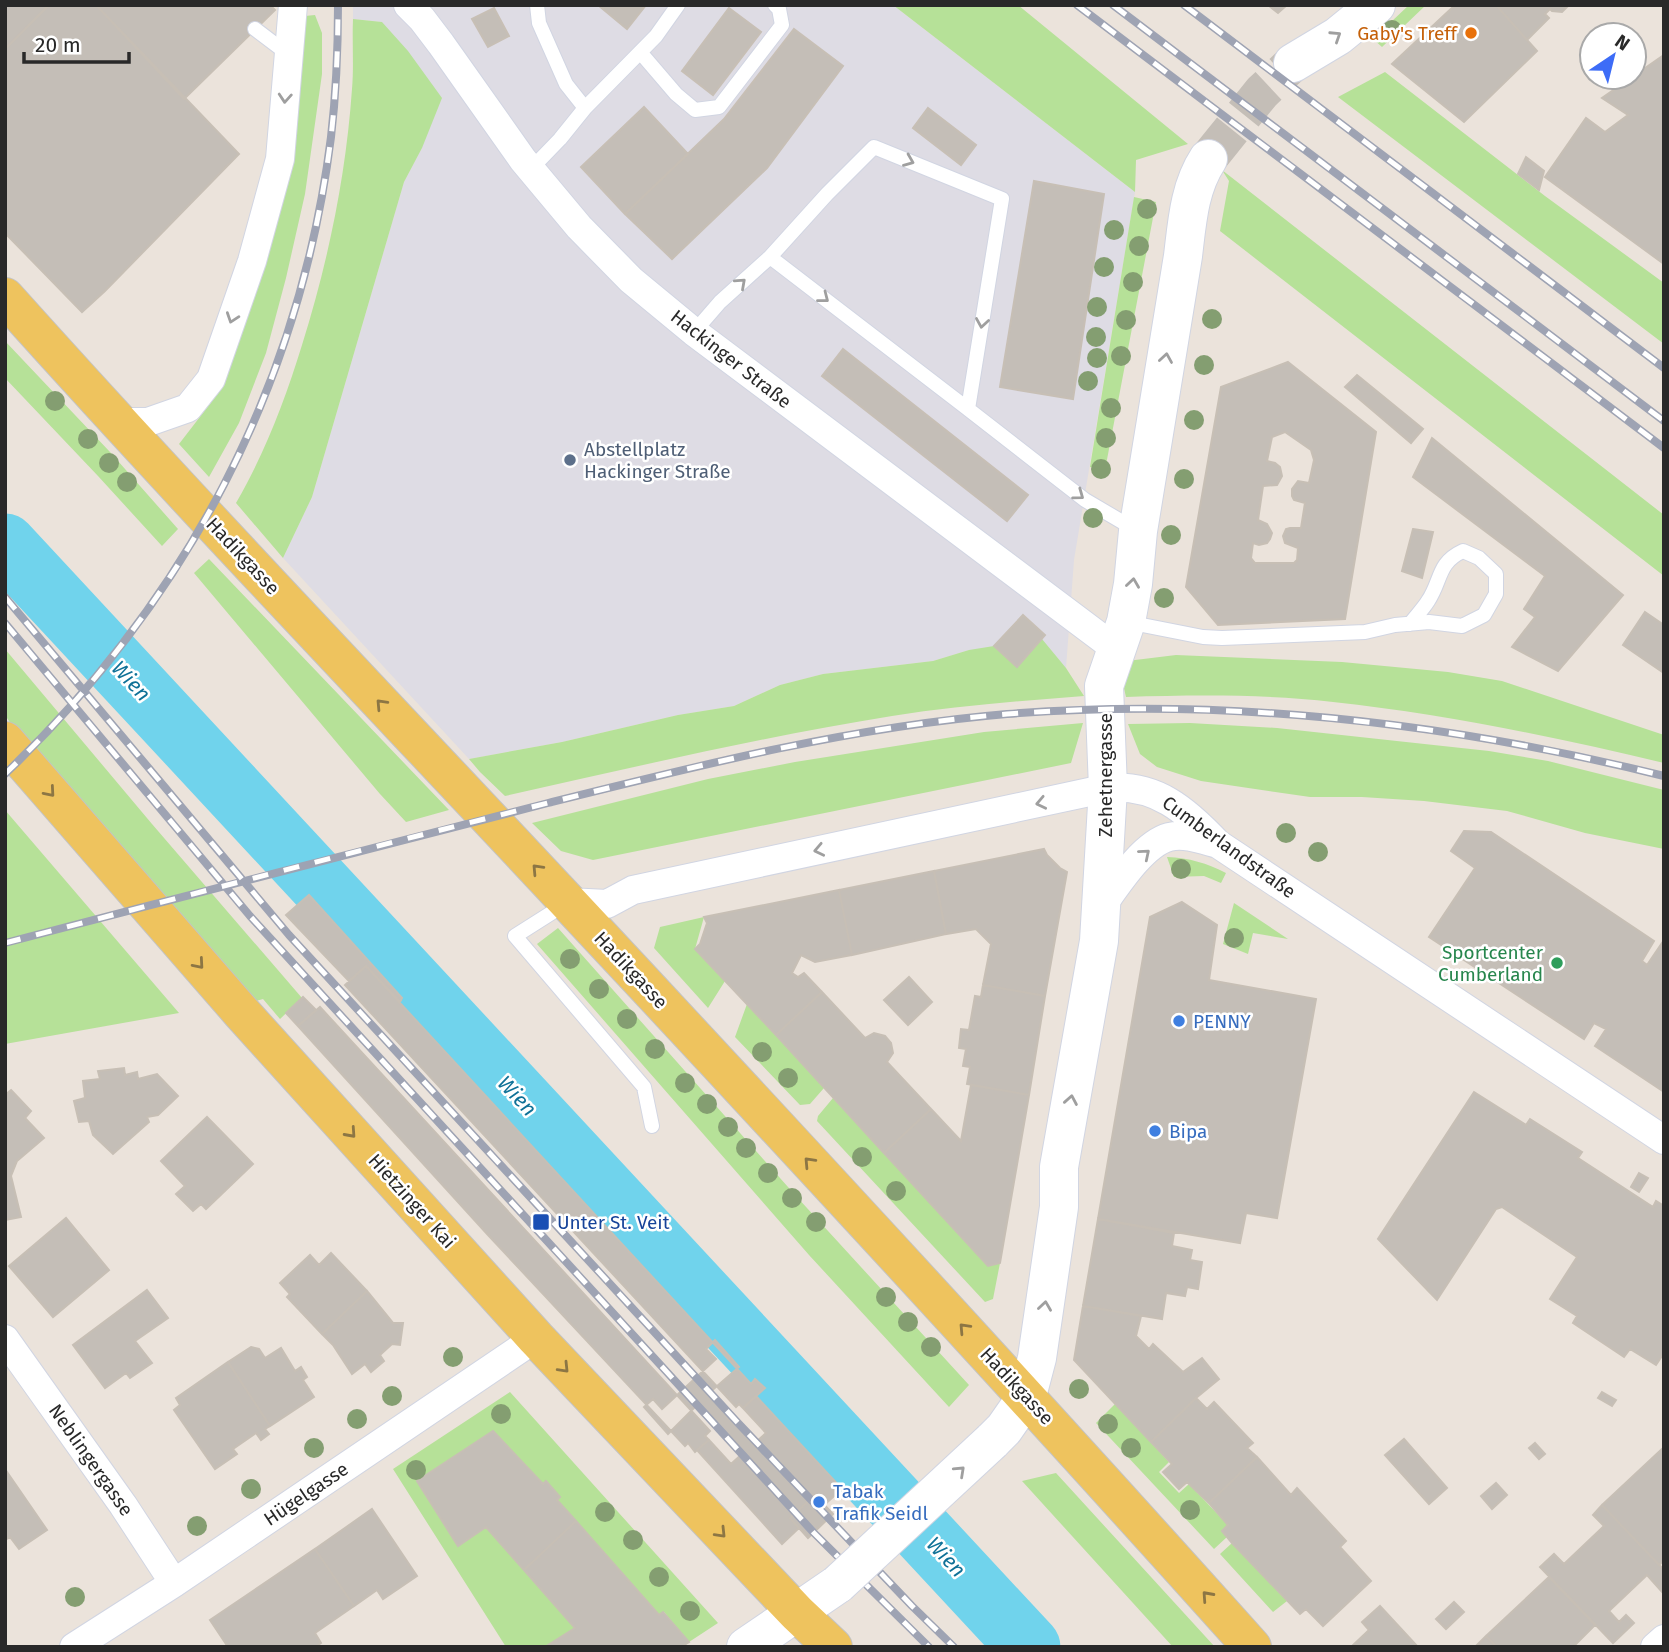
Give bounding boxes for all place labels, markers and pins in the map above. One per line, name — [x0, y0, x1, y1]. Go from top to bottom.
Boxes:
place label: Gaby's Treff — [1357, 22, 1459, 45]
marker: Gaby's Treff — [1463, 25, 1479, 41]
place label: Abstellplatz Hackinger Straße — [584, 438, 731, 483]
marker: Abstellplatz Hackinger Straße — [562, 452, 578, 468]
place label: Sportcenter Cumberland — [1438, 941, 1544, 986]
marker: Sportcenter Cumberland — [1549, 955, 1565, 971]
place label: PENNY — [1193, 1010, 1251, 1033]
marker: PENNY — [1171, 1013, 1187, 1029]
place label: Bipa — [1169, 1120, 1207, 1143]
marker: Bipa — [1147, 1123, 1163, 1139]
place label: Unter St. Veit — [557, 1211, 670, 1234]
marker: Unter St. Veit — [531, 1212, 551, 1232]
place label: Tabak Trafik Seidl — [833, 1480, 928, 1525]
marker: Tabak Trafik Seidl — [811, 1494, 827, 1510]

